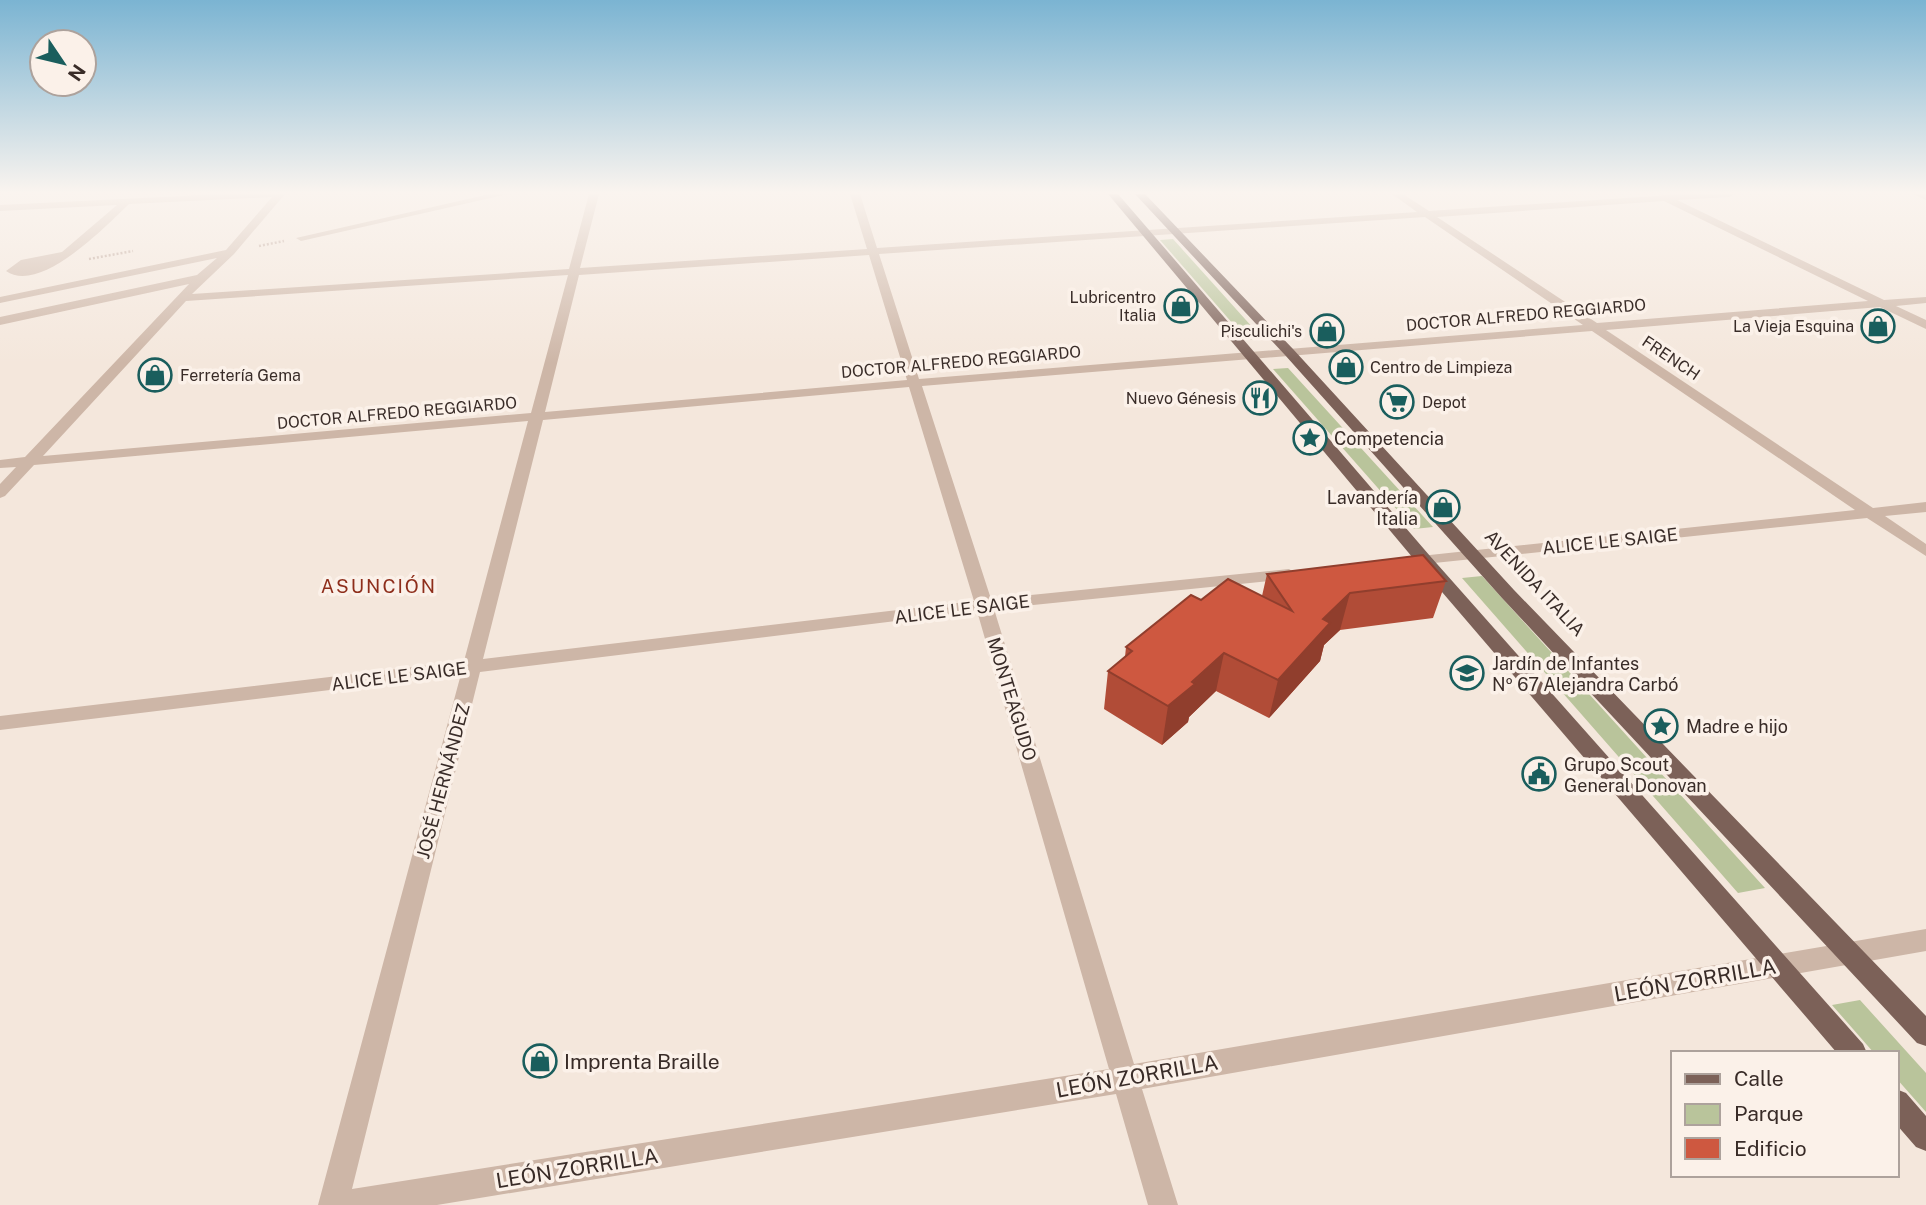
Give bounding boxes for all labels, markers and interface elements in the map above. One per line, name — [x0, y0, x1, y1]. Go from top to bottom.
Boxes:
north arrow — [28, 28, 98, 98]
text: N — [64, 60, 90, 85]
shop icon: Lubricentro Italia — [1162, 287, 1200, 325]
place label: Lubricentro Italia — [1070, 288, 1156, 325]
street label: DOCTOR ALFREDO REGGIARDO — [1405, 295, 1647, 335]
shop icon: La Vieja Esquina — [1859, 307, 1897, 345]
shop icon: Pisculichi's — [1308, 312, 1346, 350]
place label: La Vieja Esquina — [1733, 317, 1854, 336]
place label: Pisculichi's — [1220, 322, 1302, 341]
street label: FRENCH — [1638, 332, 1704, 384]
street label: DOCTOR ALFREDO REGGIARDO — [840, 342, 1082, 382]
shop icon: Centro de Limpieza — [1327, 348, 1365, 386]
shop icon: Ferretería Gema — [136, 356, 174, 394]
place label: Centro de Limpieza — [1370, 358, 1512, 377]
place label: Ferretería Gema — [180, 366, 301, 385]
restaurant icon: Nuevo Génesis — [1241, 379, 1279, 417]
supermarket icon: Depot — [1378, 383, 1416, 421]
place label: Nuevo Génesis — [1126, 389, 1236, 408]
street label: DOCTOR ALFREDO REGGIARDO — [276, 393, 518, 433]
place label: Depot — [1422, 393, 1467, 412]
place icon: Competencia — [1291, 419, 1329, 457]
place label: Competencia — [1334, 428, 1444, 449]
place label: Lavandería Italia — [1327, 487, 1418, 529]
shop icon: Lavandería Italia — [1424, 488, 1462, 526]
street label: ALICE LE SAIGE — [1541, 523, 1679, 559]
street label: AVENIDA ITALIA — [1481, 526, 1590, 640]
district label: ASUNCIÓN — [321, 575, 437, 597]
street label: ALICE LE SAIGE — [893, 590, 1031, 628]
street label: MONTEAGUDO — [983, 635, 1041, 763]
place label: Jardín de Infantes Nº 67 Alejandra Carbó — [1492, 653, 1678, 695]
school or university icon: Jardín de Infantes Nº 67 Alejandra Carbó — [1448, 654, 1486, 692]
street label: ALICE LE SAIGE — [330, 657, 468, 695]
street label: JOSÉ HERNÁNDEZ — [411, 701, 474, 861]
place icon: Madre e hijo — [1642, 707, 1680, 745]
place label: Madre e hijo — [1686, 716, 1788, 737]
place label: Grupo Scout General Donovan — [1564, 754, 1707, 796]
public building icon: Grupo Scout General Donovan — [1520, 755, 1558, 793]
street label: LEÓN ZORRILLA — [1612, 953, 1778, 1007]
shop icon: Imprenta Braille — [521, 1042, 559, 1080]
place label: Imprenta Braille — [564, 1049, 720, 1074]
street label: LEÓN ZORRILLA — [1054, 1049, 1220, 1103]
legend — [1671, 1051, 1898, 1177]
text: Calle — [1734, 1066, 1784, 1091]
text: Parque — [1734, 1101, 1803, 1126]
text: Edificio — [1734, 1136, 1807, 1161]
street label: LEÓN ZORRILLA — [494, 1143, 660, 1193]

